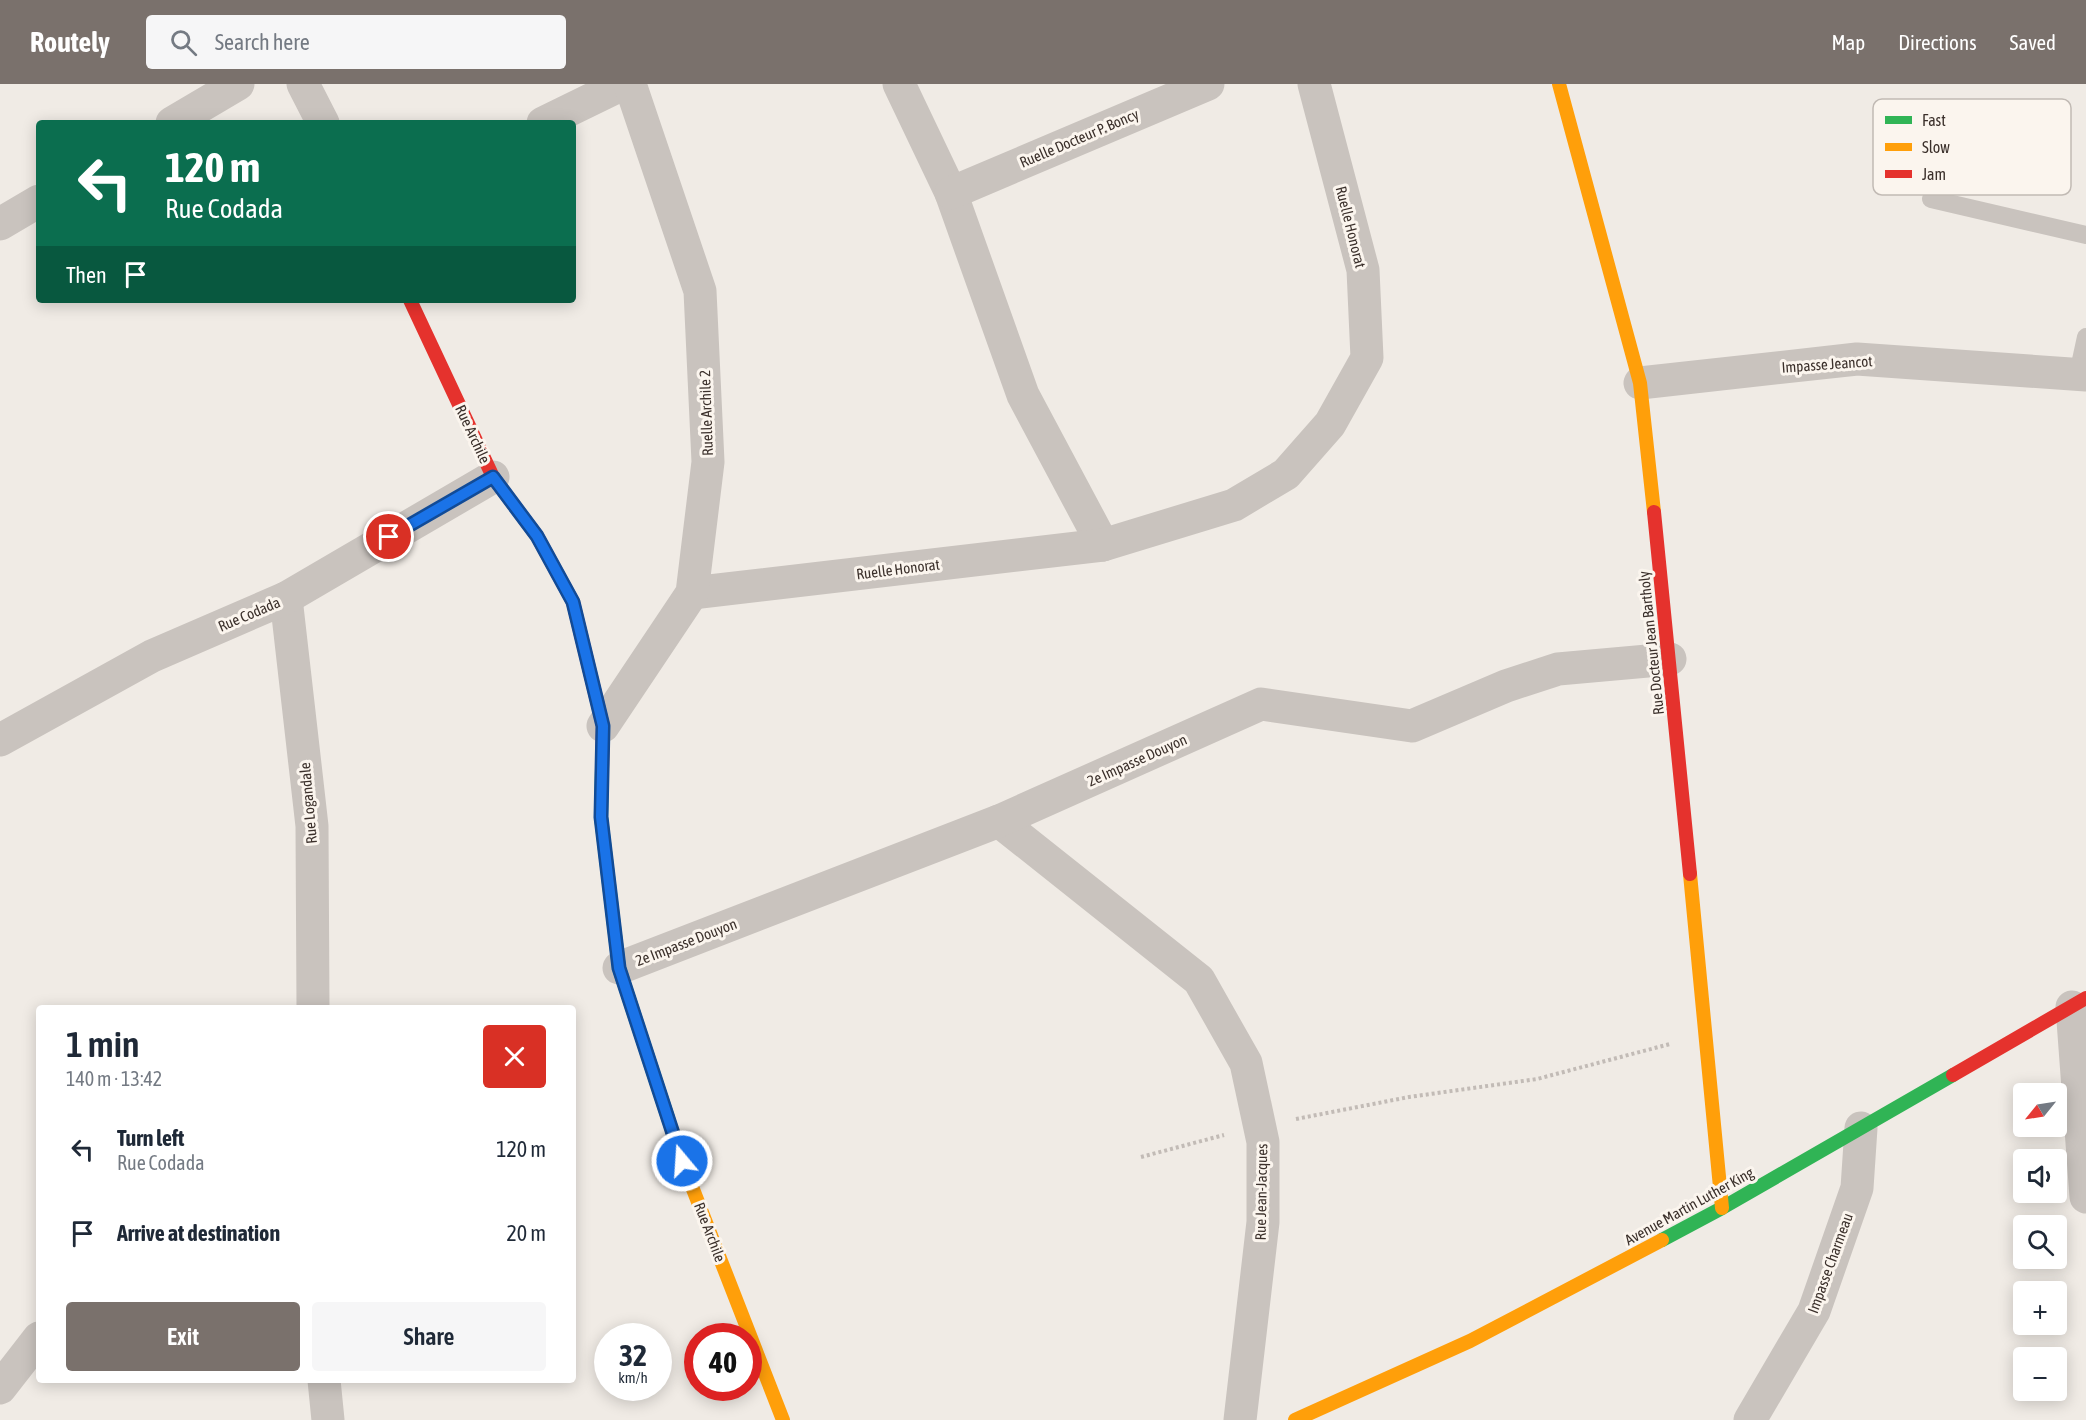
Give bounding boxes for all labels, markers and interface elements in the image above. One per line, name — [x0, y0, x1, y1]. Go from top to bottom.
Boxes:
search box — [146, 15, 566, 69]
text: Routely — [30, 26, 110, 58]
icon: search — [167, 26, 200, 59]
text: Search here — [215, 29, 310, 55]
text: Map — [1831, 30, 1865, 54]
text: Directions — [1898, 30, 1977, 54]
text: Saved — [2010, 30, 2056, 54]
legend — [1873, 99, 2071, 195]
street label: Ruelle Docteur P. Boncy — [1017, 105, 1141, 171]
text: Fast — [1922, 111, 1946, 129]
text: Slow — [1922, 138, 1950, 156]
text: 120 m — [165, 143, 260, 191]
icon: left — [66, 144, 144, 222]
text: Jam — [1922, 165, 1946, 183]
street label: Ruelle Honorat — [1333, 184, 1369, 270]
text: Rue Codada — [165, 193, 283, 224]
icon: arrive — [119, 258, 152, 291]
text: Then — [66, 262, 107, 288]
street label: Impasse Jeancot — [1781, 352, 1873, 376]
street label: Ruelle Archile 2 — [696, 370, 716, 456]
street label: Rue Archile — [452, 402, 494, 466]
pin — [363, 511, 414, 562]
icon: arrive — [372, 520, 405, 553]
street label: Ruelle Honorat — [855, 555, 941, 583]
street label: Rue Docteur Jean Bartholy — [1635, 570, 1667, 716]
street label: Rue Codada — [215, 593, 283, 635]
street label: 2e Impasse Douyon — [1085, 730, 1189, 790]
street label: Rue Logandale — [296, 761, 320, 844]
street label: 2e Impasse Douyon — [633, 915, 739, 969]
text: 1 min — [66, 1023, 140, 1065]
button: close — [483, 1025, 546, 1088]
text: 140 m · 13:42 — [66, 1067, 162, 1090]
north arrow — [2013, 1083, 2067, 1137]
map controls — [2013, 1083, 2067, 1401]
text: Turn left — [117, 1125, 184, 1151]
position arrow — [650, 1129, 714, 1193]
icon: left — [66, 1133, 99, 1166]
text: 120 m — [496, 1136, 546, 1162]
street label: Rue Jean-Jacques — [1252, 1143, 1270, 1241]
button: sound — [2013, 1149, 2067, 1203]
text: Rue Codada — [117, 1151, 204, 1174]
street label: Avenue Martin Luther King — [1622, 1163, 1757, 1248]
street label: Rue Archile — [691, 1200, 729, 1264]
street label: Impasse Charmeau — [1804, 1211, 1856, 1315]
button: search — [2013, 1215, 2067, 1269]
icon: arrive — [66, 1217, 99, 1250]
text: Arrive at destination — [117, 1220, 280, 1246]
text: 20 m — [506, 1220, 546, 1246]
button: + — [2013, 1281, 2067, 1335]
button: Exit — [66, 1302, 300, 1371]
button: Share — [312, 1302, 546, 1371]
speed limit sign: 40 — [684, 1323, 762, 1401]
text: 32 — [619, 1338, 647, 1372]
button: − — [2013, 1347, 2067, 1401]
text: km/h — [618, 1369, 648, 1386]

